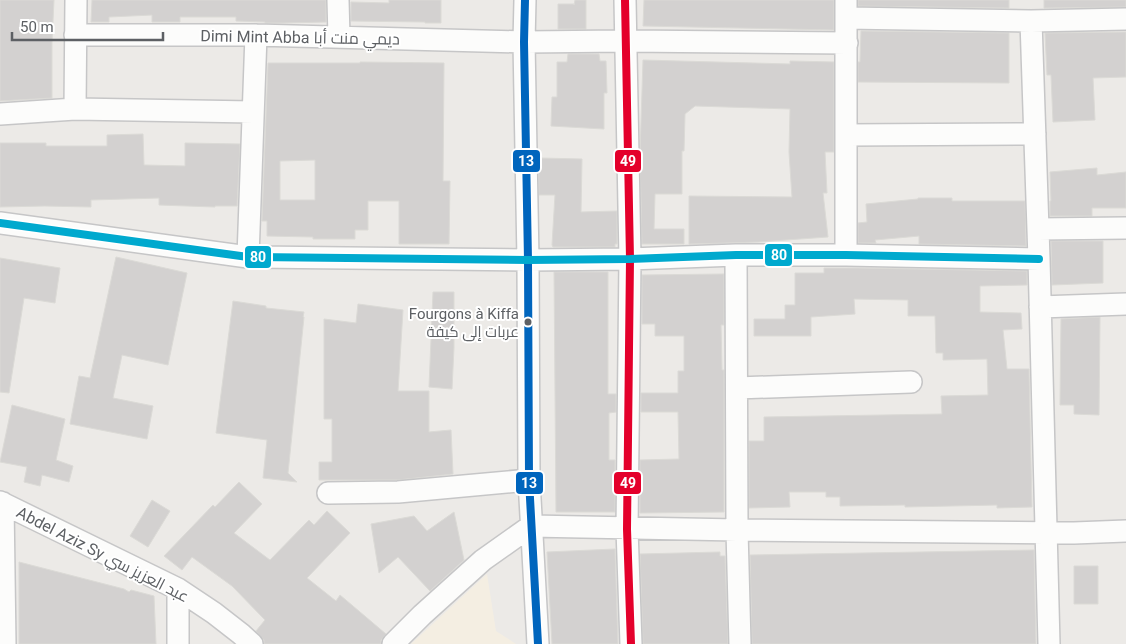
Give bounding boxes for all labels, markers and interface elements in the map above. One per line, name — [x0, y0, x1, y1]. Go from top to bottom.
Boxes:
scale bar — [12, 10, 164, 42]
text: 50 m — [20, 18, 54, 36]
street label: Dimi Mint Abba ديمي منت أبا — [200, 26, 400, 53]
line badge: 13 — [512, 149, 541, 173]
line badge: 49 — [614, 149, 642, 173]
text: 13 — [518, 153, 534, 169]
text: 49 — [620, 153, 636, 169]
line badge: 80 — [764, 243, 793, 267]
line badge: 80 — [244, 245, 272, 269]
text: 80 — [771, 247, 787, 263]
text: 80 — [250, 249, 266, 265]
place label: Fourgons à Kiffa عربات إلى كيفة — [409, 305, 519, 342]
marker: Fourgons à Kiffa عربات إلى كيفة — [523, 317, 533, 327]
line badge: 13 — [515, 471, 544, 495]
line badge: 49 — [613, 471, 642, 495]
text: 13 — [521, 475, 537, 491]
text: 49 — [620, 475, 636, 491]
street label: Abdel Aziz Sy عبد العزيز سي — [12, 503, 192, 609]

